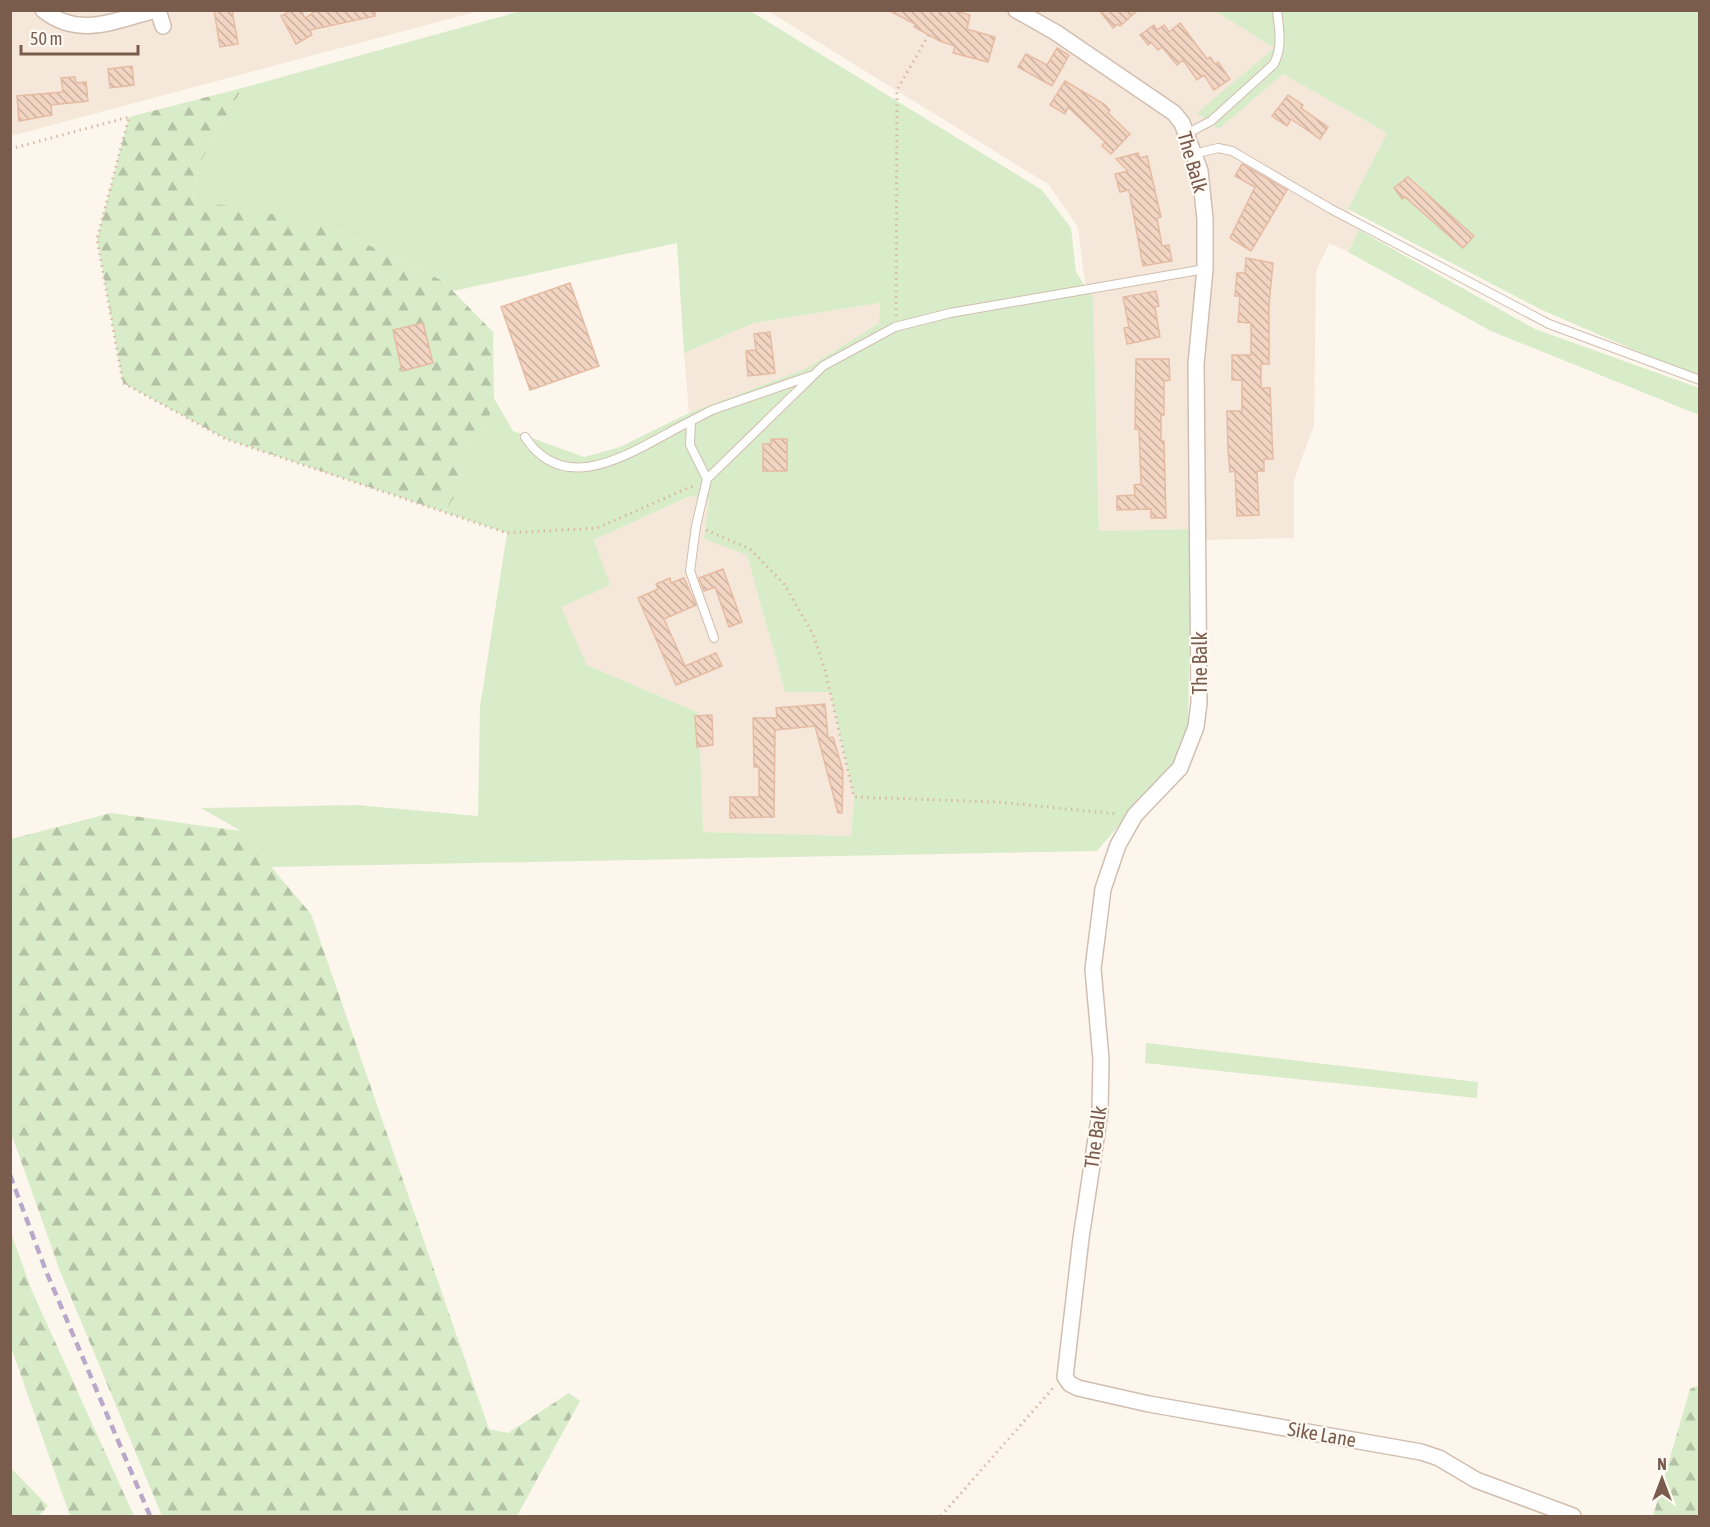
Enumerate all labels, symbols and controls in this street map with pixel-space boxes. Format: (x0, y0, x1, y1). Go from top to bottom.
scale bar (21, 18, 138, 56)
text: 50 m (30, 28, 62, 49)
street label: The Balk (1173, 129, 1213, 196)
street label: The Balk (1188, 631, 1211, 694)
street label: The Balk (1079, 1104, 1111, 1170)
street label: Sike Lane (1286, 1417, 1358, 1451)
north arrow (1632, 1449, 1692, 1509)
text: N (1657, 1455, 1667, 1473)

